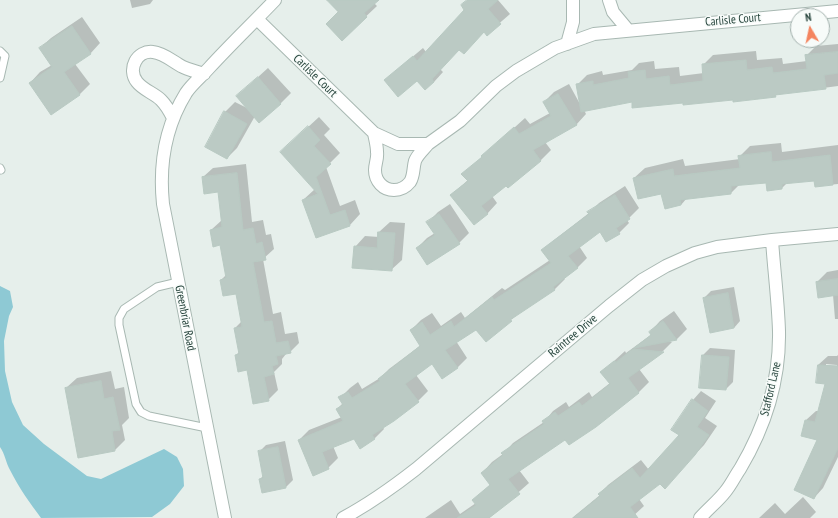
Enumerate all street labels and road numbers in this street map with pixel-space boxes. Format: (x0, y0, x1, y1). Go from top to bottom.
street label: Carlisle Court (705, 10, 761, 30)
street label: Carlisle Court (290, 52, 340, 100)
street label: Greenbriar Road (172, 284, 198, 352)
street label: Raintree Drive (546, 311, 600, 361)
street label: Stafford Lane (758, 360, 784, 418)

